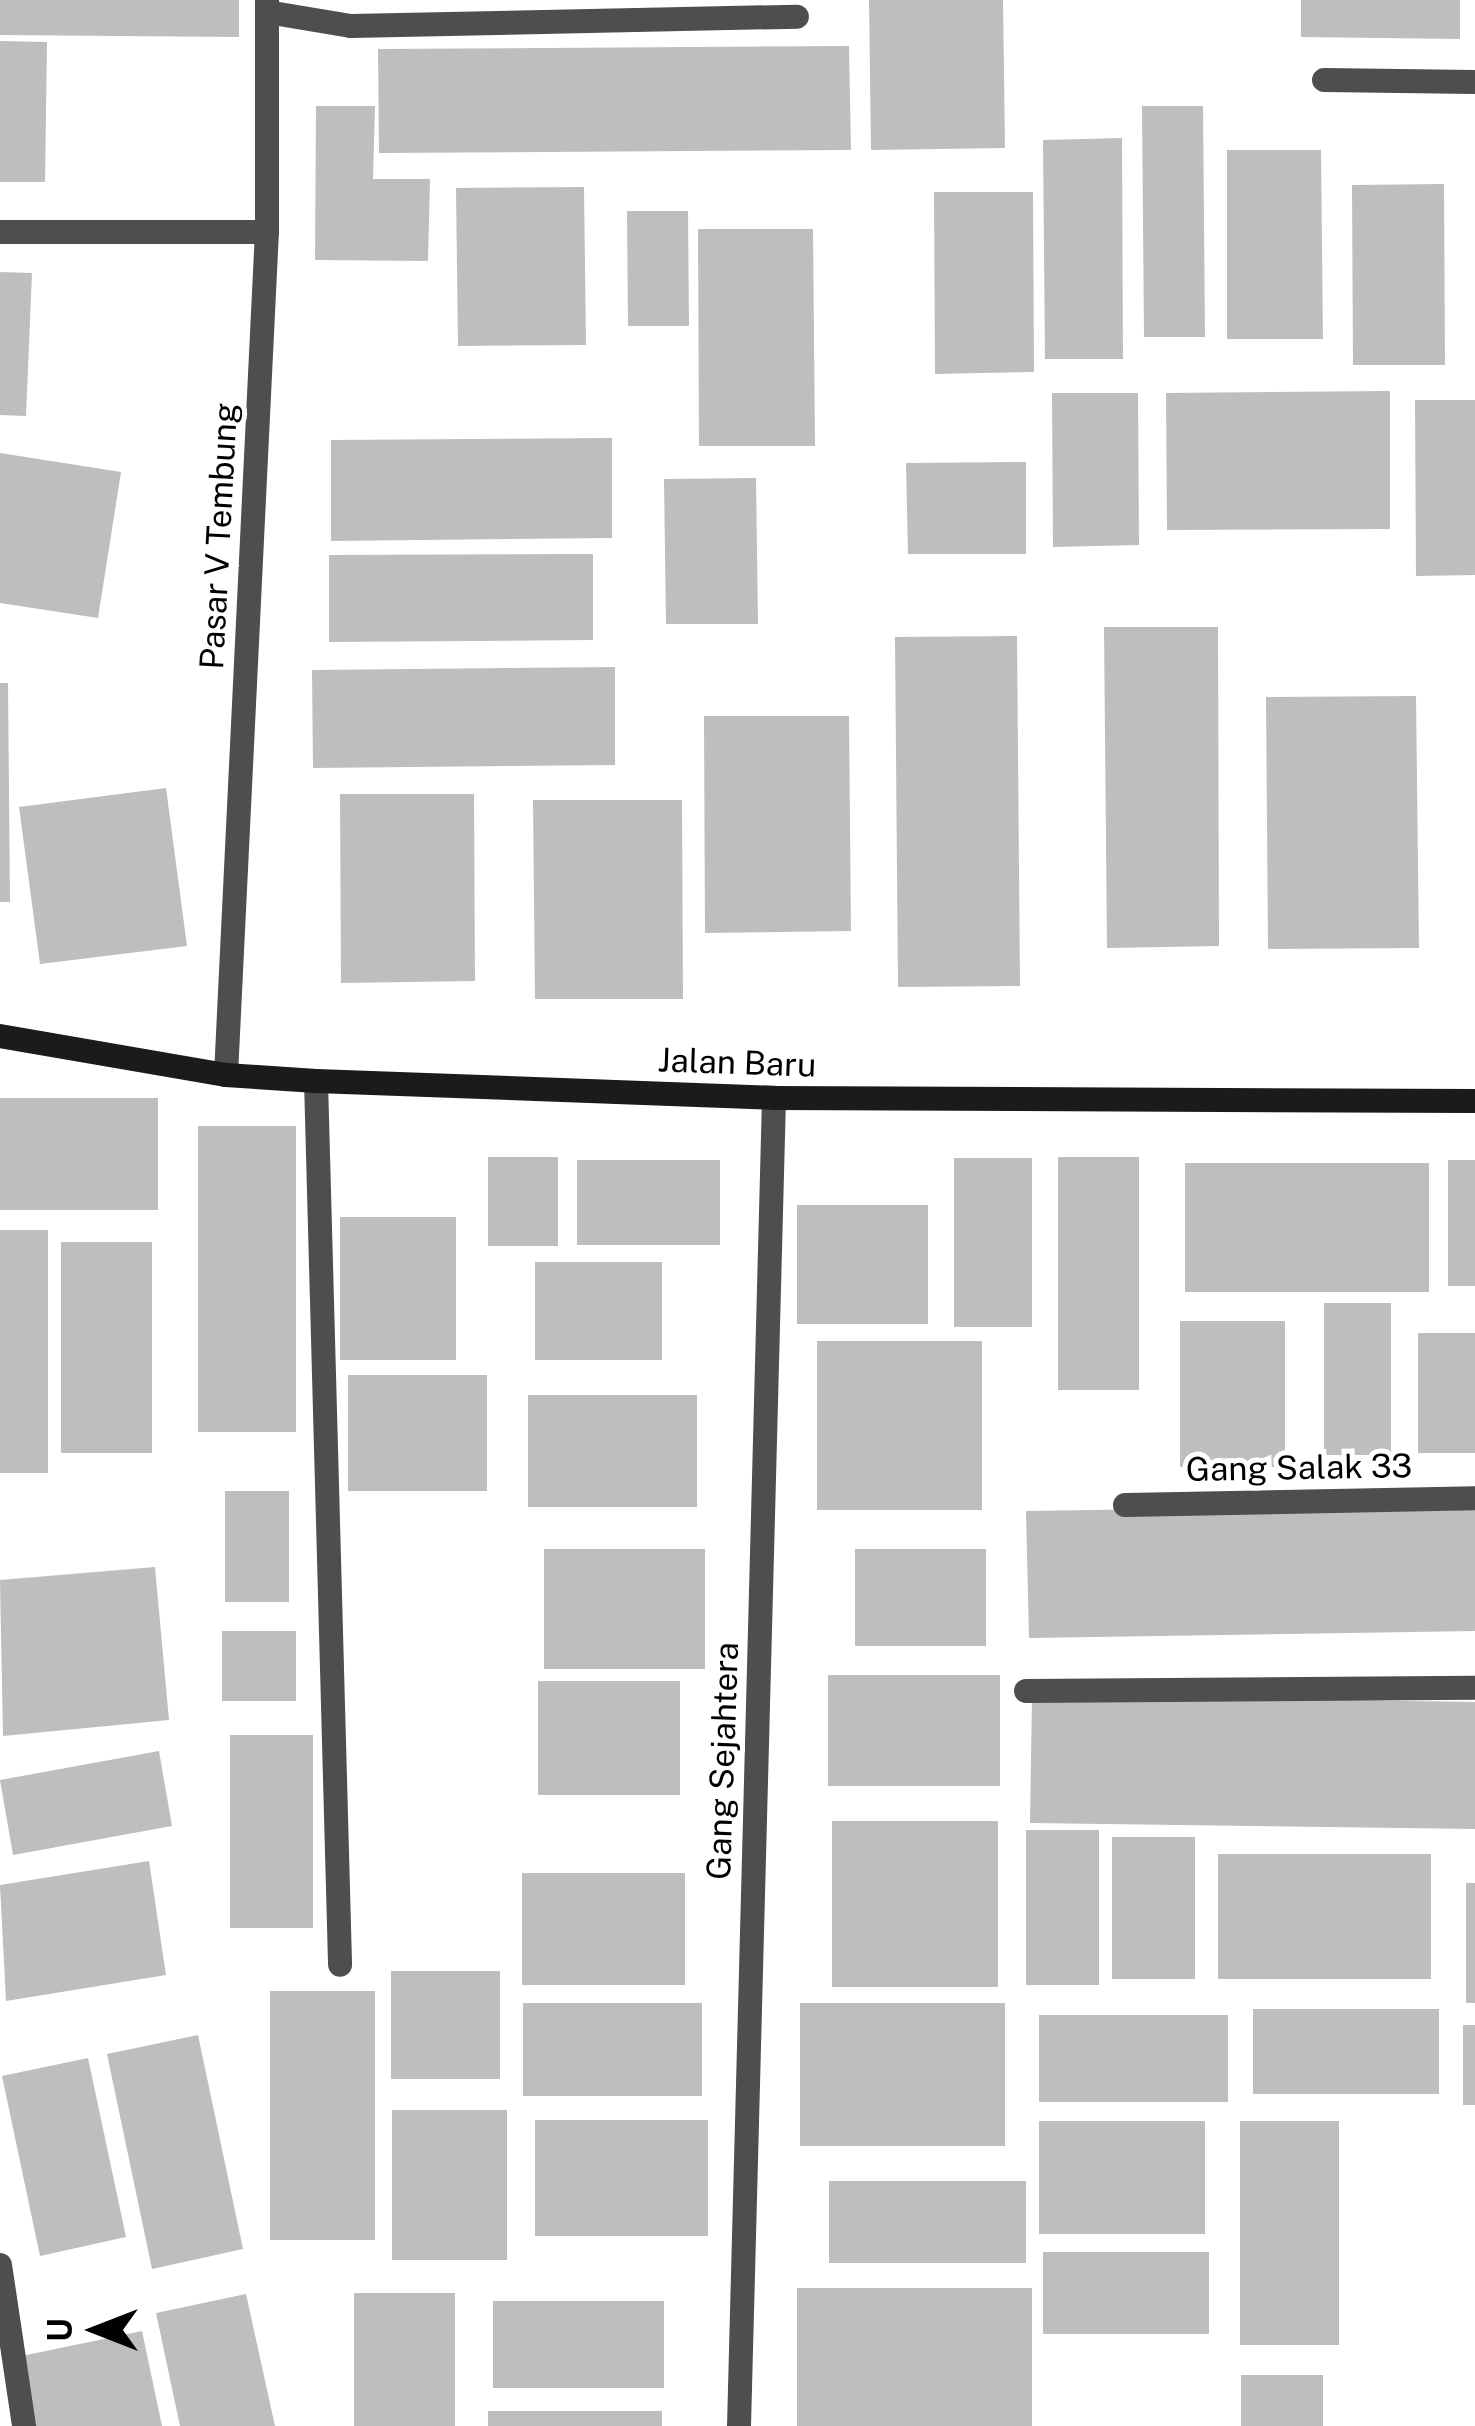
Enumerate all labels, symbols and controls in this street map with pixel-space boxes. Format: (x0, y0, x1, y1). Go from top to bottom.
street label: Pasar V Tembung (192, 401, 246, 671)
street label: Jalan Baru (657, 1040, 817, 1086)
street label: Gang Salak 33 (1186, 1446, 1412, 1490)
street label: Gang Sejahtera (699, 1642, 747, 1880)
north arrow (36, 2270, 156, 2390)
text: U (41, 2318, 79, 2342)

